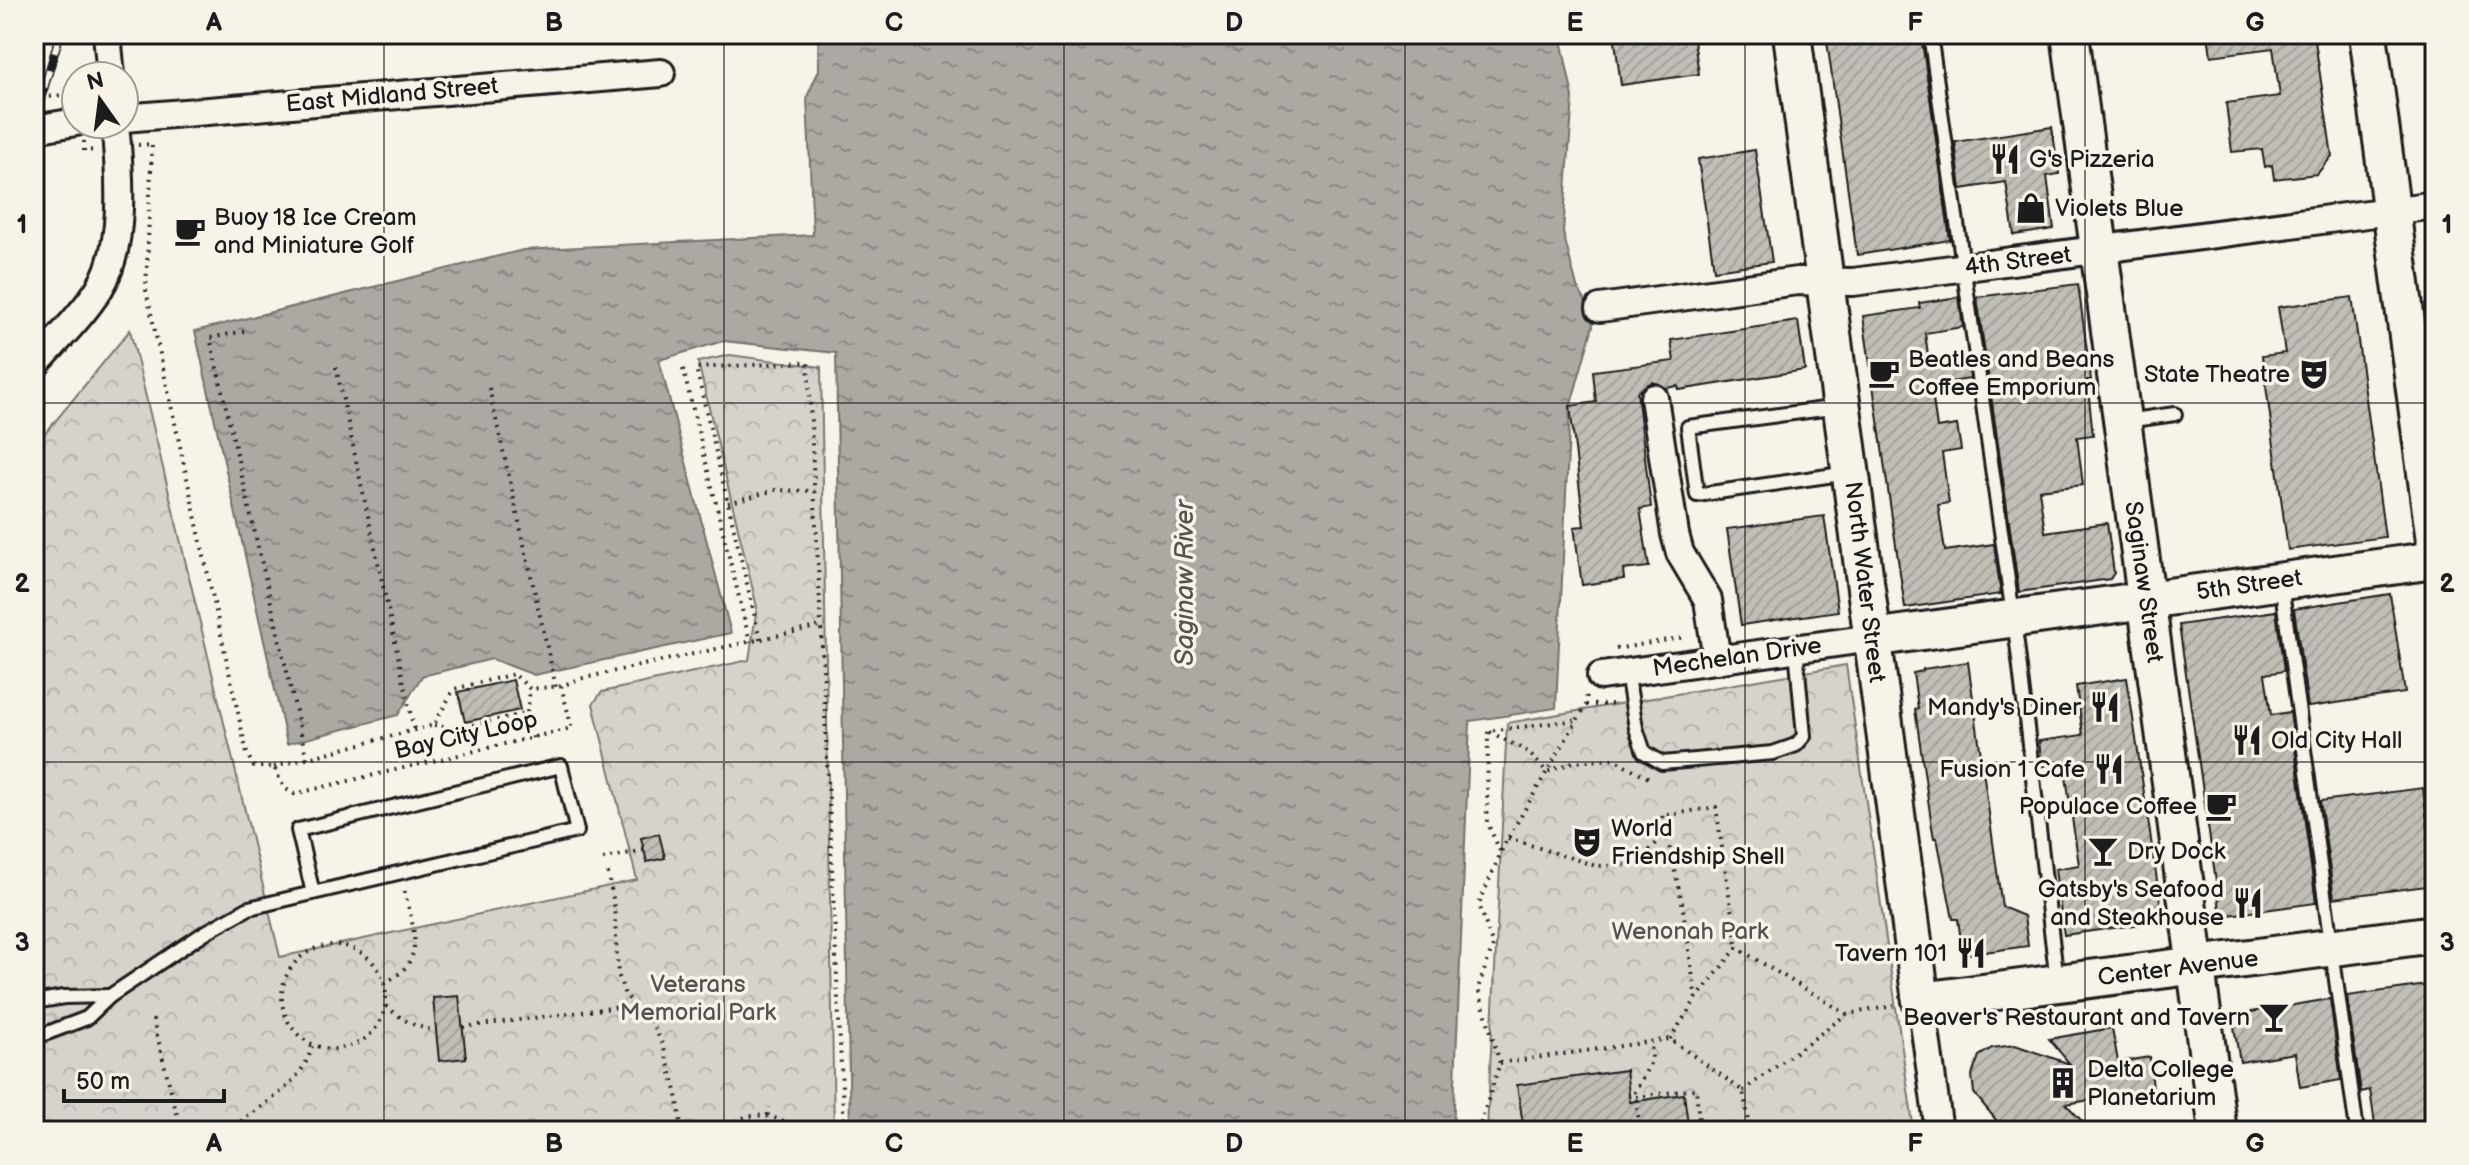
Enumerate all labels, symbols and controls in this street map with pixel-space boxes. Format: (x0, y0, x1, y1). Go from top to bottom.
text: A (205, 8, 222, 39)
text: B (545, 8, 563, 39)
text: C (885, 8, 903, 39)
text: D (1225, 8, 1243, 39)
text: E (1567, 8, 1584, 39)
text: F (1907, 8, 1923, 39)
text: G (2245, 8, 2265, 39)
north arrow (60, 60, 140, 140)
text: N (84, 67, 107, 97)
street label: East Midland Street (285, 71, 500, 119)
restaurant icon: G's Pizzeria (1988, 142, 2022, 176)
place label: G's Pizzeria (2029, 145, 2155, 174)
shop icon: Violets Blue (2014, 191, 2048, 225)
place label: Violets Blue (2055, 194, 2183, 223)
place label: Buoy 18 Ice Cream and Miniature Golf (214, 203, 417, 260)
text: 1 (17, 210, 27, 241)
text: 1 (2442, 210, 2452, 241)
cafe icon: Buoy 18 Ice Cream and Miniature Golf (173, 214, 207, 248)
street label: 4th Street (1963, 240, 2074, 282)
place label: Beatles and Beans Coffee Emporium (1908, 345, 2115, 402)
cafe icon: Beatles and Beans Coffee Emporium (1867, 356, 1901, 390)
theatre icon: State Theatre (2297, 357, 2331, 391)
place label: State Theatre (2144, 360, 2290, 389)
street label: North Water Street (1838, 480, 1892, 685)
water label: Saginaw River (1170, 499, 1201, 666)
street label: Saginaw Street (2118, 499, 2170, 665)
street label: 5th Street (2194, 563, 2304, 607)
text: 2 (14, 569, 30, 600)
text: 2 (2439, 569, 2455, 600)
street label: Mechelan Drive (1651, 631, 1823, 683)
restaurant icon: Mandy's Diner (2088, 690, 2122, 724)
place label: Mandy's Diner (1927, 693, 2081, 722)
street label: Bay City Loop (392, 704, 540, 766)
restaurant icon: Old City Hall (2230, 723, 2264, 757)
place label: Old City Hall (2271, 726, 2402, 755)
restaurant icon: Fusion 1 Cafe (2092, 752, 2126, 786)
place label: Fusion 1 Cafe (1939, 755, 2085, 784)
cafe icon: Populace Coffee (2204, 789, 2238, 823)
place label: Populace Coffee (2019, 792, 2197, 821)
place label: World Friendship Shell (1611, 814, 1785, 871)
theatre icon: World Friendship Shell (1570, 825, 1604, 859)
bar icon: Dry Dock (2086, 834, 2120, 868)
place label: Dry Dock (2127, 837, 2226, 866)
place label: Gatsby's Seafood and Steakhouse (2038, 875, 2224, 932)
restaurant icon: Gatsby's Seafood and Steakhouse (2231, 886, 2265, 920)
park label: Wenonah Park (1612, 917, 1769, 946)
text: 3 (14, 928, 30, 959)
text: 3 (2439, 928, 2455, 959)
restaurant icon: Tavern 101 (1954, 936, 1988, 970)
place label: Tavern 101 (1835, 939, 1947, 968)
street label: Center Avenue (2096, 944, 2260, 992)
park label: Veterans Memorial Park (620, 970, 776, 1027)
bar icon: Beaver's Restaurant and Tavern (2257, 1000, 2291, 1034)
place label: Beaver's Restaurant and Tavern (1903, 1003, 2250, 1032)
scale bar (64, 1053, 224, 1103)
place label: Delta College Planetarium (2087, 1055, 2234, 1112)
building icon: Delta College Planetarium (2046, 1066, 2080, 1100)
text: 50 m (76, 1067, 130, 1096)
text: A (205, 1129, 222, 1160)
text: B (545, 1129, 563, 1160)
text: C (885, 1129, 903, 1160)
text: D (1225, 1129, 1243, 1160)
text: E (1567, 1129, 1584, 1160)
text: F (1907, 1129, 1923, 1160)
text: G (2245, 1129, 2265, 1160)

